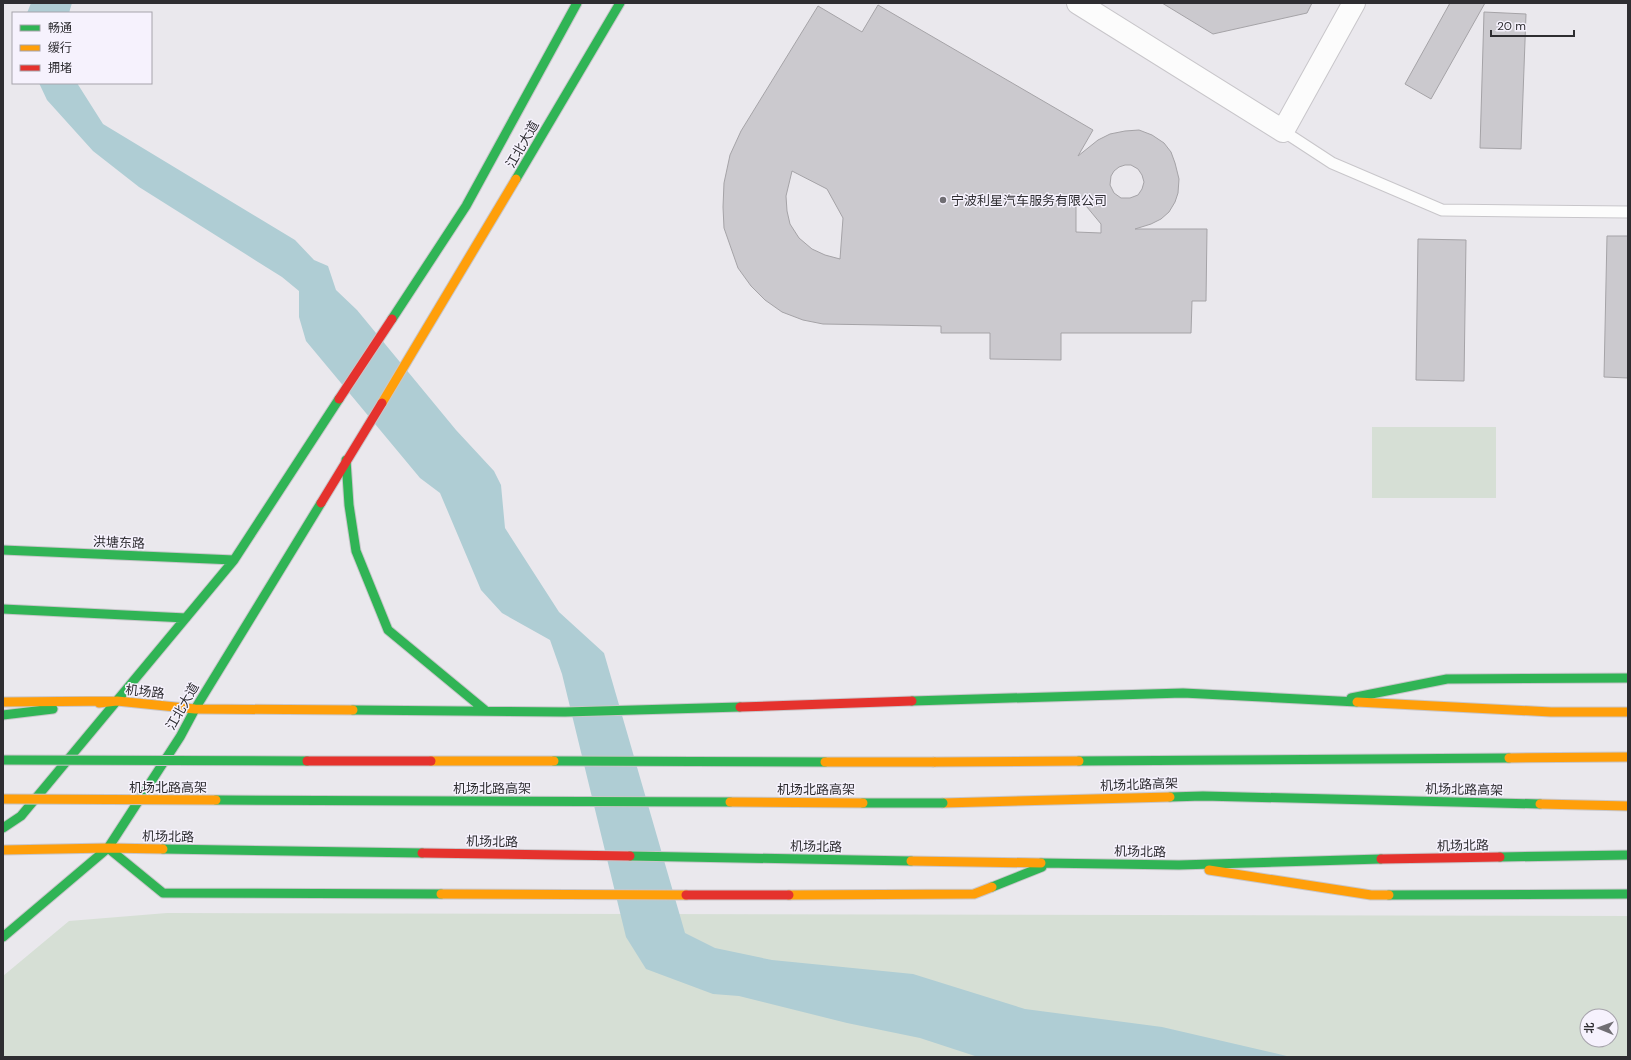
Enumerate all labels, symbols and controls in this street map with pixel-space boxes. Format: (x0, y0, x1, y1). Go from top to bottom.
legend (12, 12, 152, 84)
scale bar (1491, 12, 1574, 38)
text: 20 m (1497, 18, 1526, 34)
text: 畅通 (48, 20, 72, 36)
text: 缓行 (48, 40, 72, 56)
text: 拥堵 (48, 60, 72, 76)
street label: 江北大道 (502, 117, 543, 171)
place label: 宁波利星汽车服务有限公司 (951, 192, 1107, 209)
marker: 宁波利星汽车服务有限公司 (938, 195, 948, 205)
street label: 洪塘东路 (93, 533, 145, 552)
street label: 江北大道 (162, 679, 203, 733)
street label: 机场路 (125, 681, 165, 702)
street label: 机场北路高架 (1100, 775, 1178, 794)
street label: 机场北路高架 (129, 779, 207, 796)
street label: 机场北路高架 (453, 780, 531, 797)
street label: 机场北路高架 (1425, 780, 1503, 799)
street label: 机场北路高架 (777, 781, 855, 798)
street label: 机场北路 (142, 828, 194, 845)
street label: 机场北路 (466, 833, 518, 850)
street label: 机场北路 (1437, 837, 1489, 854)
street label: 机场北路 (790, 838, 842, 855)
street label: 机场北路 (1114, 843, 1166, 860)
north arrow (1579, 1008, 1619, 1048)
text: 北 (1582, 1022, 1596, 1033)

